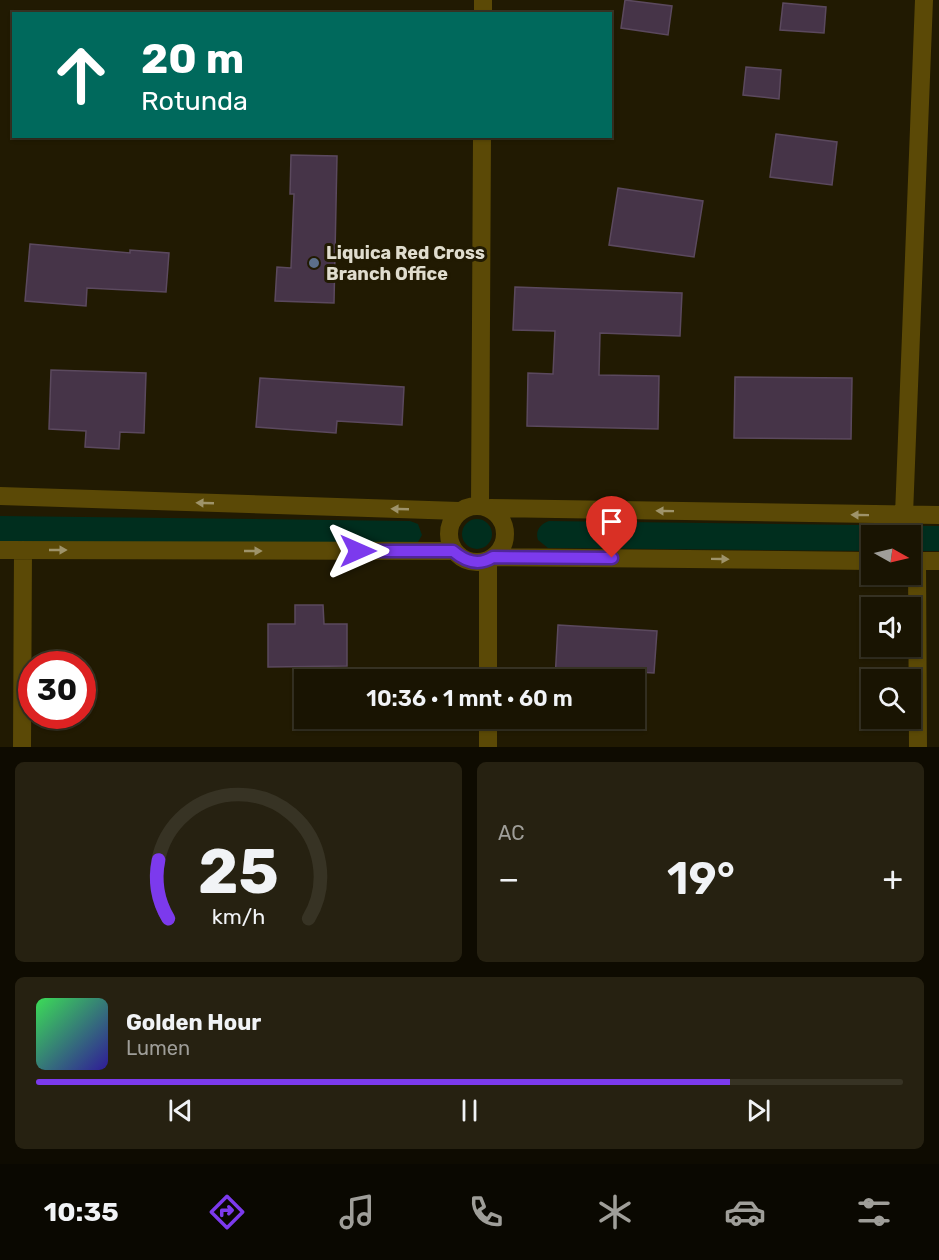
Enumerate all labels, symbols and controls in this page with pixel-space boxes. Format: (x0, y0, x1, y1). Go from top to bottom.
text: 20 m (141, 34, 244, 84)
icon: ahead (42, 36, 120, 114)
text: Rotunda (141, 85, 248, 117)
place label: Liquica Red Cross Branch Office (326, 242, 485, 285)
marker: Liquica Red Cross Branch Office (307, 256, 321, 270)
pin (586, 496, 637, 558)
one-way arrow (196, 498, 215, 507)
one-way arrow (391, 505, 410, 514)
icon: arrive (595, 505, 628, 538)
one-way arrow (655, 506, 674, 516)
one-way arrow (850, 510, 869, 519)
position arrow (326, 519, 390, 583)
north arrow (861, 525, 921, 585)
map controls (861, 525, 921, 729)
one-way arrow (49, 545, 68, 555)
one-way arrow (244, 546, 263, 556)
one-way arrow (710, 555, 729, 564)
button: sound (861, 597, 921, 657)
speed limit sign: 30 (18, 651, 96, 729)
button: search (861, 669, 921, 729)
text: 10:36 · 1 mnt · 60 m (366, 685, 573, 712)
text: AC (498, 821, 524, 845)
text: 25 (198, 835, 279, 909)
text: 19° (667, 852, 735, 905)
text: − (498, 859, 519, 898)
text: + (882, 859, 903, 898)
text: km/h (212, 904, 265, 929)
text: Golden Hour (126, 1009, 261, 1036)
text: Lumen (126, 1036, 190, 1060)
icon: previous (164, 1094, 197, 1127)
icon: pause (453, 1094, 486, 1127)
icon: next (742, 1094, 775, 1127)
icon: directions (206, 1191, 248, 1233)
icon: music (336, 1191, 378, 1233)
icon: phone (465, 1191, 507, 1233)
icon: climate (594, 1191, 636, 1233)
icon: car (724, 1191, 766, 1233)
icon: filters (853, 1191, 895, 1233)
text: 10:35 (44, 1196, 119, 1228)

